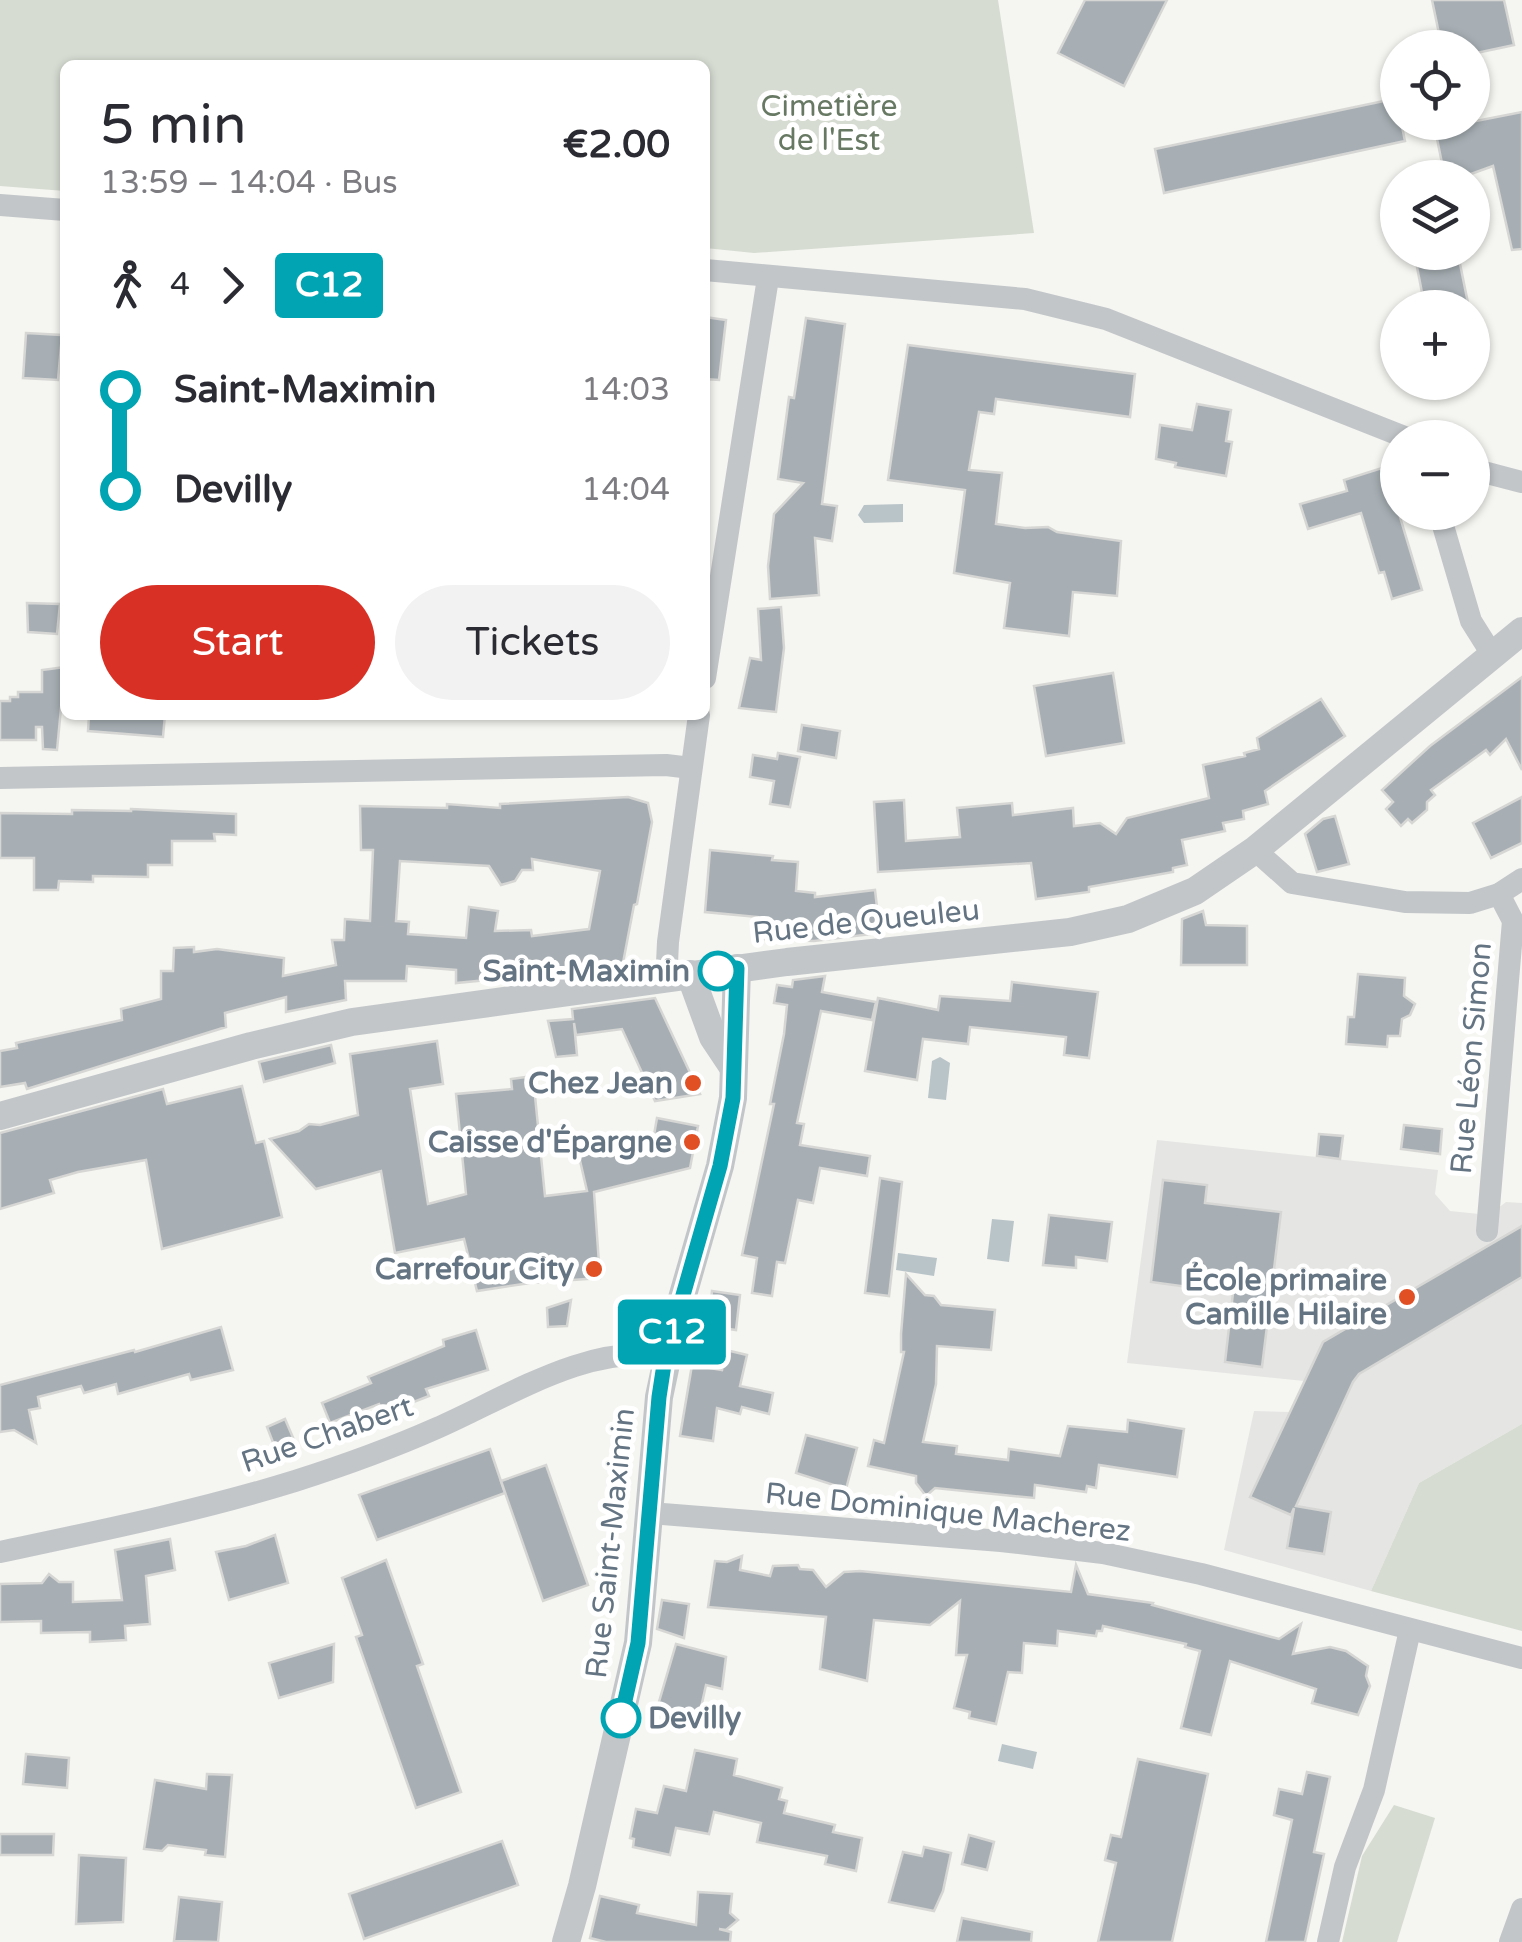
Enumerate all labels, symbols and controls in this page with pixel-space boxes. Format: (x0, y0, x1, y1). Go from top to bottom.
map controls (1380, 30, 1490, 530)
button: locate (1380, 30, 1490, 140)
park label: Cimetière de l'Est (761, 88, 897, 159)
text: 5 min (100, 93, 247, 159)
text: €2.00 (563, 122, 670, 168)
button: layers (1380, 160, 1490, 270)
text: 13:59 – 14:04 · Bus (100, 164, 398, 202)
icon: walk (100, 258, 155, 313)
icon: forward (205, 258, 260, 313)
text: C12 (295, 264, 363, 306)
text: 4 (170, 266, 190, 304)
button: + (1380, 290, 1490, 400)
text: Saint-Maximin (174, 367, 437, 413)
text: 14:03 (581, 371, 670, 409)
button: − (1380, 420, 1490, 530)
text: Devilly (174, 467, 292, 513)
text: 14:04 (581, 471, 670, 509)
button: Start (100, 585, 375, 700)
button: Tickets (395, 585, 670, 700)
street label: Rue de Queuleu (751, 891, 982, 952)
street label: Rue Léon Simon (1443, 941, 1500, 1176)
marker: Saint-Maximin (699, 952, 737, 990)
place label: Saint-Maximin (483, 953, 690, 990)
place label: Chez Jean (528, 1065, 673, 1102)
marker: Chez Jean (682, 1072, 704, 1094)
place label: Caisse d'Épargne (428, 1123, 672, 1161)
marker: Caisse d'Épargne (681, 1131, 703, 1153)
place label: Carrefour City (375, 1251, 574, 1288)
marker: Carrefour City (583, 1258, 605, 1280)
place label: École primaire Camille Hilaire (1184, 1261, 1387, 1333)
marker: École primaire Camille Hilaire (1396, 1286, 1418, 1308)
line badge: C12 (614, 1300, 730, 1364)
text: C12 (638, 1311, 706, 1353)
street label: Rue Chabert (236, 1388, 418, 1481)
street label: Rue Saint-Maximin (578, 1406, 643, 1680)
street label: Rue Dominique Macherez (763, 1475, 1133, 1550)
marker: Devilly (602, 1699, 640, 1737)
place label: Devilly (648, 1700, 741, 1737)

